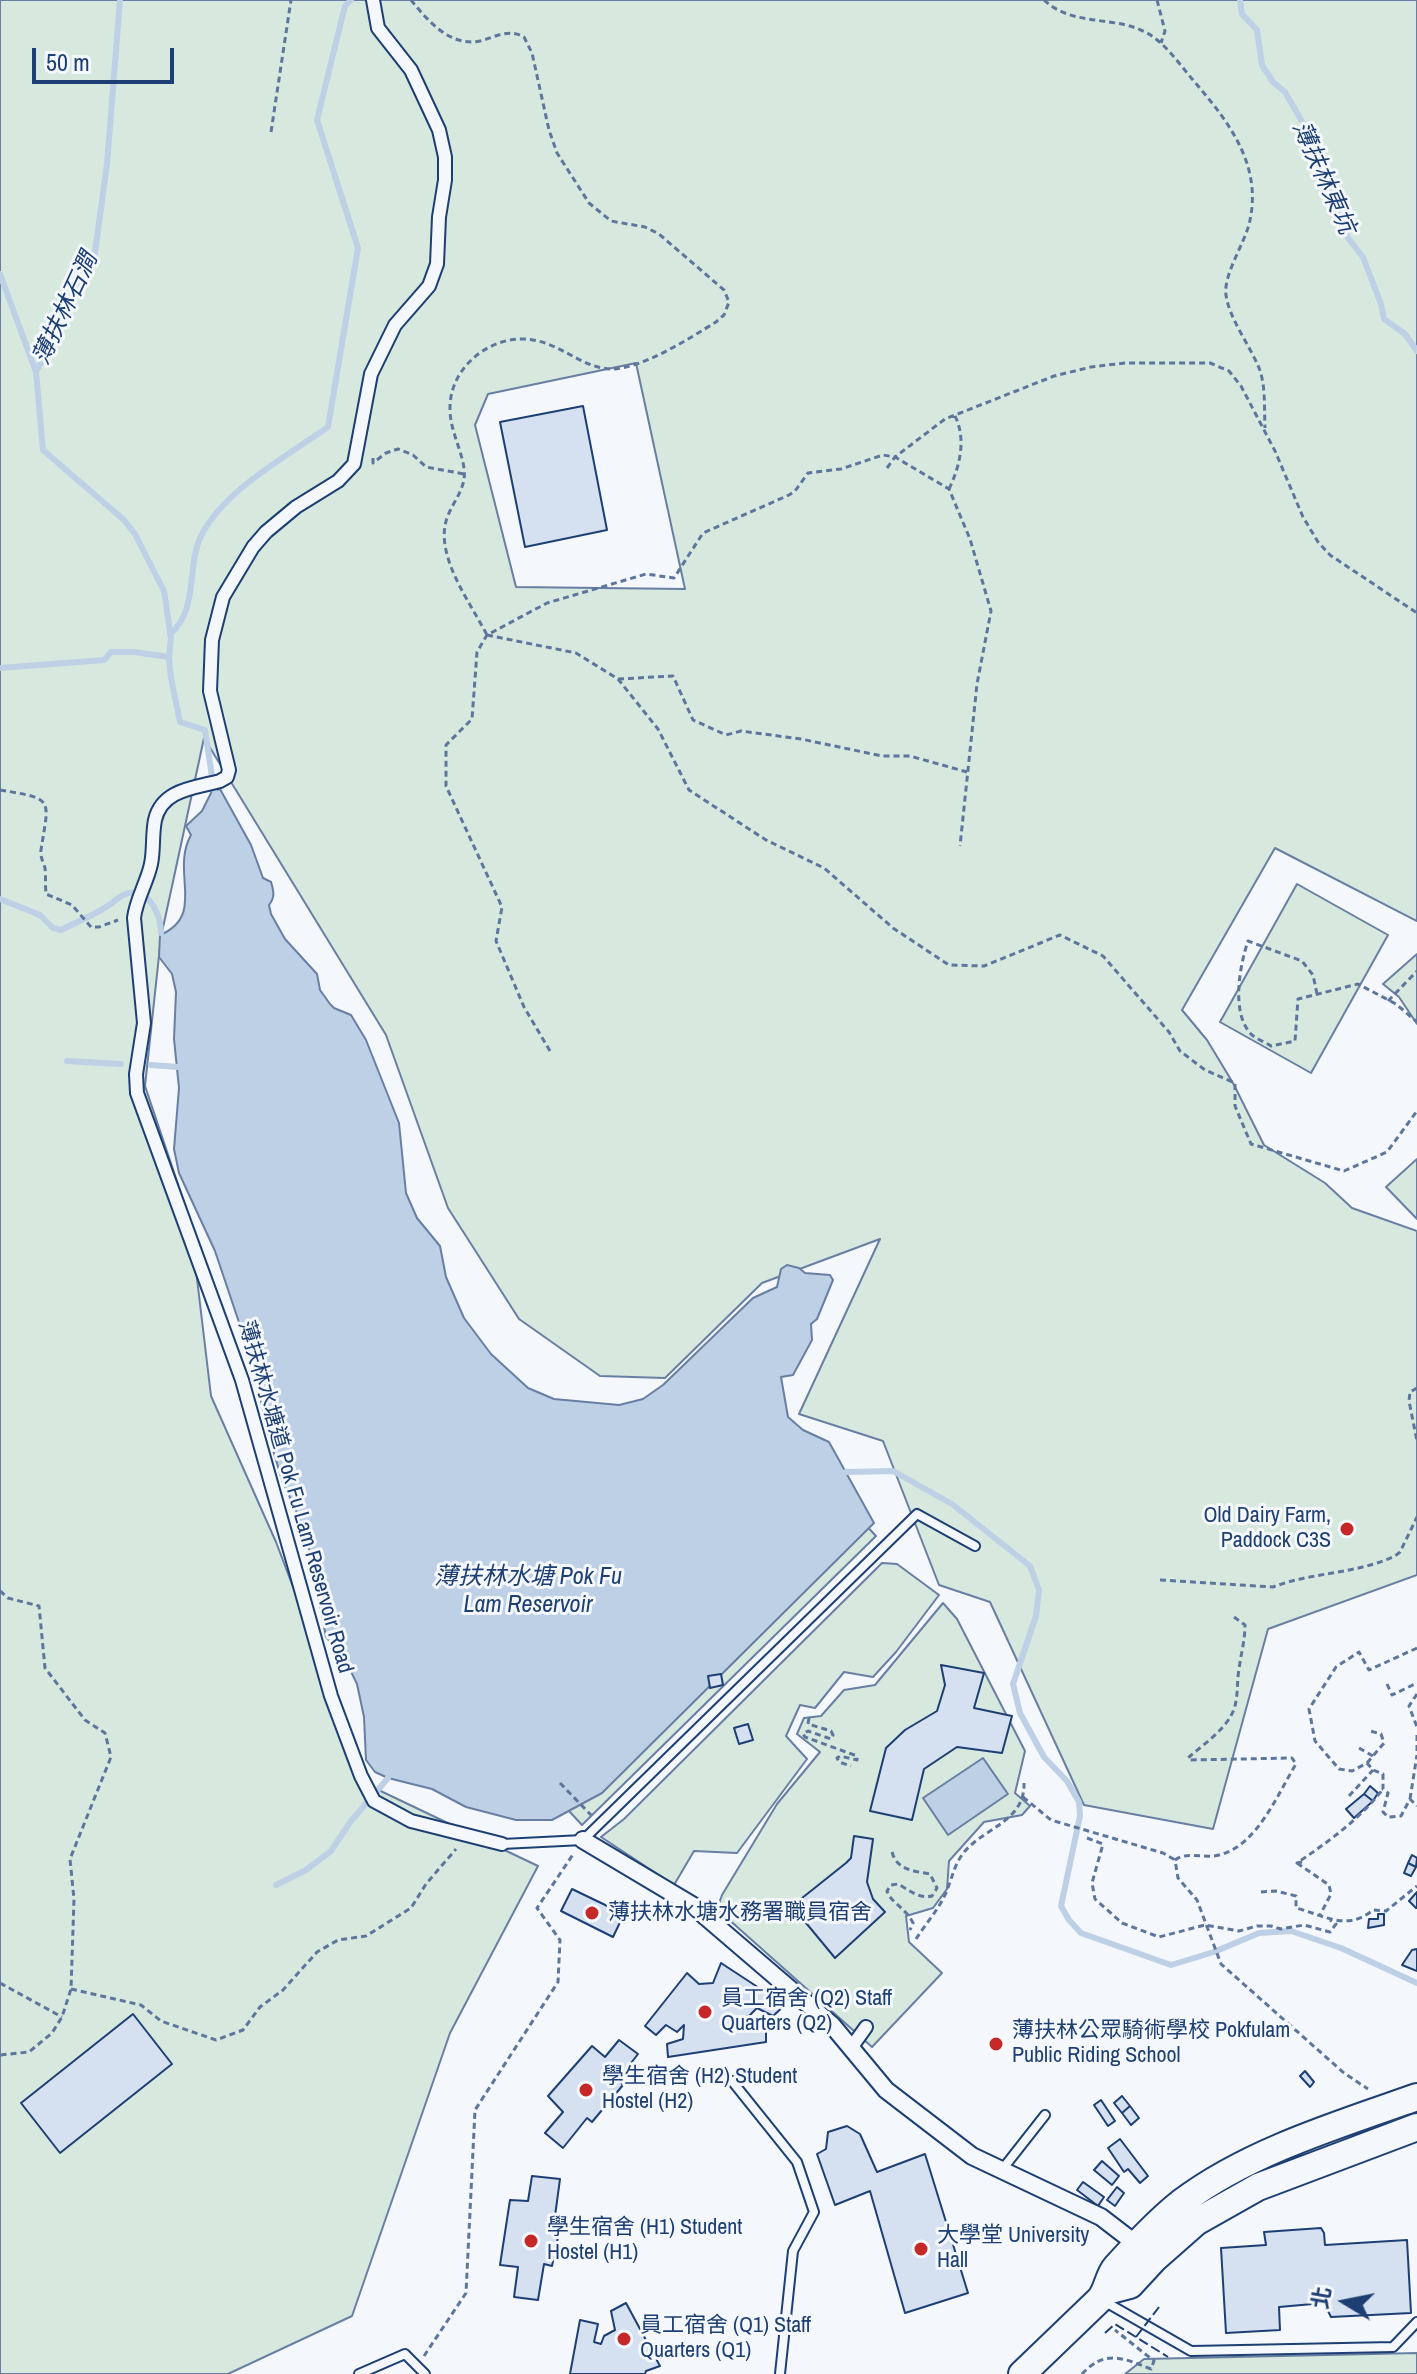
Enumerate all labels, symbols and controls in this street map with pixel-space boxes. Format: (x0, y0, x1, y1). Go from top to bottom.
scale bar (36, 32, 178, 82)
text: 50 m (46, 46, 90, 78)
water label: 薄扶林東坑 (1285, 117, 1361, 239)
water label: 薄扶林石澗 (28, 249, 104, 369)
street label: 薄扶林水塘道 Pok Fu Lam Reservoir Road (232, 1318, 358, 1676)
place label: Old Dairy Farm, Paddock C3S (1204, 1503, 1331, 1554)
marker: Old Dairy Farm, Paddock C3S (1338, 1520, 1356, 1538)
water label: 薄扶林水塘 Pok Fu Lam Reservoir (434, 1564, 622, 1620)
place label: 薄扶林水塘水務署職員宿舍 (608, 1900, 872, 1926)
marker: 薄扶林水塘水務署職員宿舍 (583, 1904, 601, 1922)
place label: 員工宿舍 (Q2) Staff Quarters (Q2) (721, 1986, 892, 2038)
marker: 員工宿舍 (Q2) Staff Quarters (Q2) (696, 2003, 714, 2021)
place label: 薄扶林公眾騎術學校 Pokfulam Public Riding School (1012, 2018, 1290, 2070)
marker: 薄扶林公眾騎術學校 Pokfulam Public Riding School (987, 2035, 1005, 2053)
place label: 學生宿舍 (H2) Student Hostel (H2) (602, 2064, 797, 2116)
marker: 學生宿舍 (H2) Student Hostel (H2) (577, 2081, 595, 2099)
place label: 學生宿舍 (H1) Student Hostel (H1) (547, 2215, 742, 2266)
place label: 大學堂 University Hall (937, 2223, 1089, 2274)
marker: 學生宿舍 (H1) Student Hostel (H1) (522, 2232, 540, 2250)
marker: 大學堂 University Hall (912, 2240, 930, 2258)
north arrow (1305, 2262, 1385, 2342)
text: 北 (1305, 2284, 1338, 2311)
place label: 員工宿舍 (Q1) Staff Quarters (Q1) (640, 2313, 811, 2364)
marker: 員工宿舍 (Q1) Staff Quarters (Q1) (615, 2330, 633, 2348)

